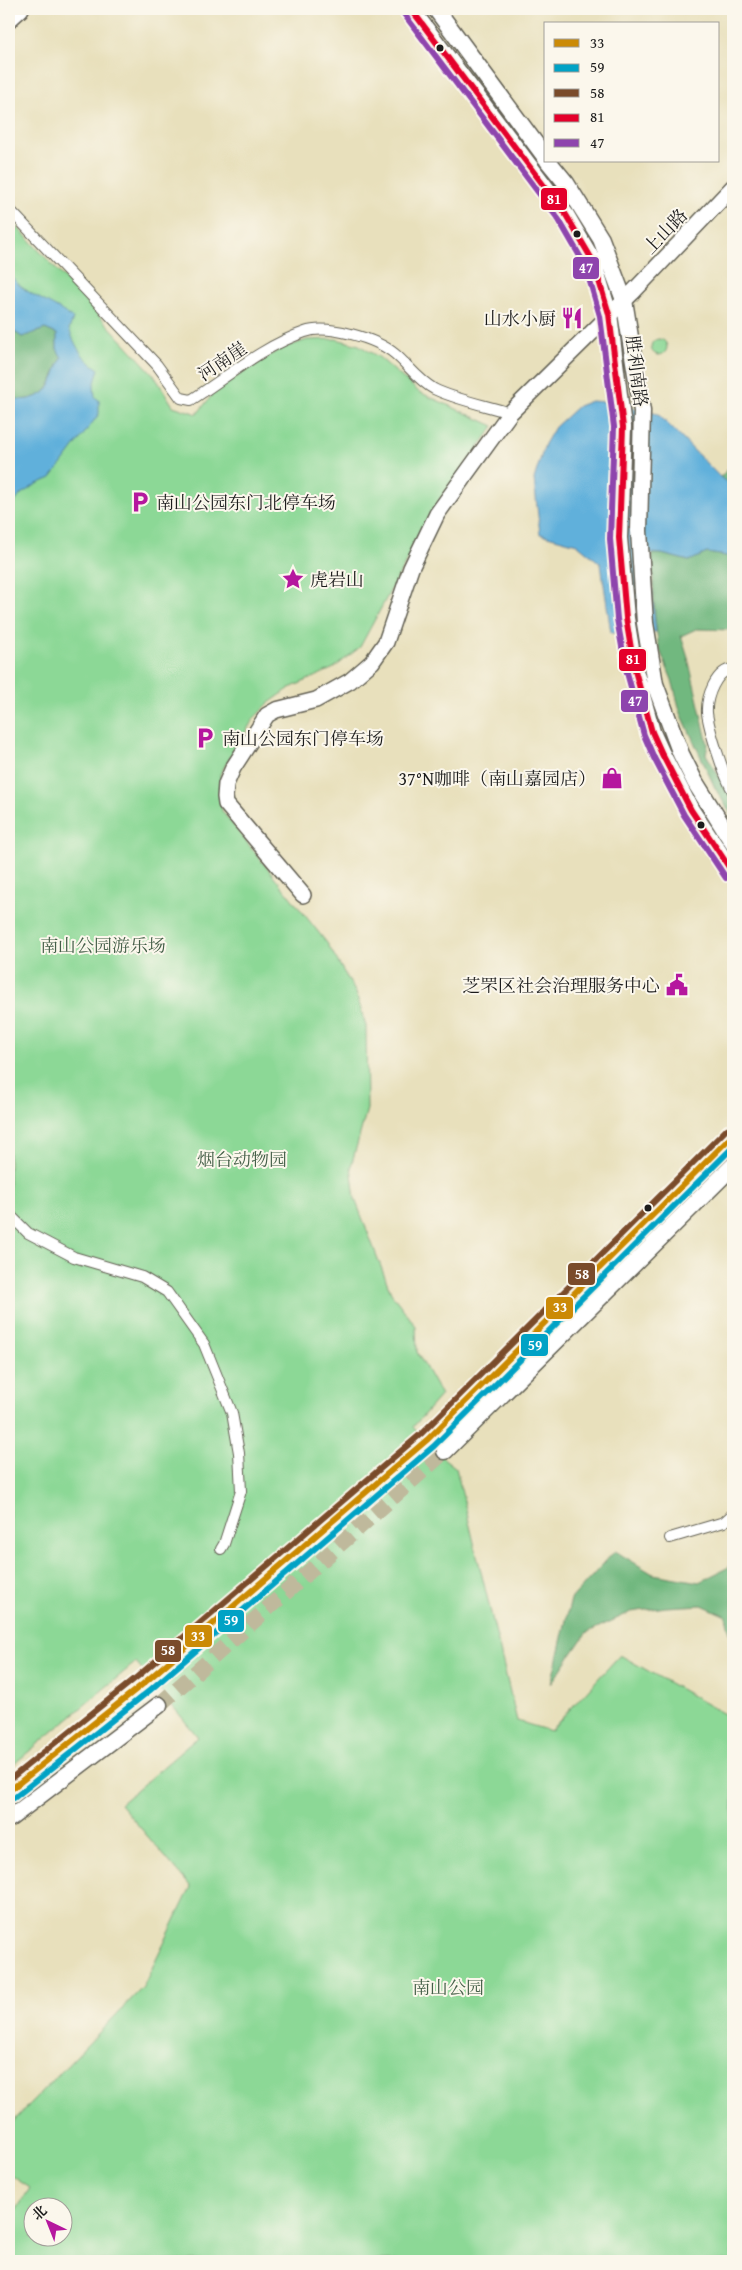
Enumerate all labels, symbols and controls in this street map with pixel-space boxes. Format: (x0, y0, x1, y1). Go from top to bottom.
legend (544, 22, 720, 162)
text: 33 (590, 32, 604, 53)
unlabelled marker (435, 43, 445, 53)
text: 59 (590, 56, 604, 77)
text: 58 (590, 82, 604, 103)
text: 81 (590, 106, 604, 127)
text: 47 (590, 132, 604, 153)
line badge: 81 (540, 187, 568, 211)
text: 81 (547, 189, 561, 209)
street label: 上山路 (637, 202, 693, 260)
unlabelled marker (572, 229, 582, 239)
line badge: 47 (572, 256, 600, 280)
text: 47 (579, 258, 593, 278)
place label: 山水小厨 (484, 305, 556, 332)
restaurant icon: 山水小厨 (559, 305, 585, 331)
street label: 胜利南路 (619, 334, 655, 408)
street label: 河南崖 (192, 335, 252, 387)
parking icon: 南山公园东门北停车场 (127, 489, 153, 515)
place label: 南山公园东门北停车场 (156, 489, 336, 516)
place icon: 虎岩山 (280, 566, 306, 592)
place label: 虎岩山 (310, 566, 364, 593)
line badge: 81 (618, 648, 647, 672)
text: 81 (626, 649, 640, 669)
line badge: 47 (620, 689, 649, 713)
text: 47 (628, 691, 642, 711)
parking icon: 南山公园东门停车场 (192, 725, 218, 751)
place label: 南山公园东门停车场 (222, 725, 384, 752)
place label: 37°N咖啡（南山嘉园店） (398, 765, 596, 792)
shop icon: 37°N咖啡（南山嘉园店） (599, 765, 625, 791)
unlabelled marker (696, 820, 706, 830)
park label: 南山公园游乐场 (40, 932, 166, 959)
place label: 芝罘区社会治理服务中心 (462, 972, 660, 999)
public building icon: 芝罘区社会治理服务中心 (664, 972, 690, 998)
park label: 烟台动物园 (197, 1146, 287, 1173)
unlabelled marker (643, 1203, 653, 1213)
line badge: 58 (567, 1262, 596, 1286)
text: 58 (575, 1264, 589, 1284)
line badge: 33 (545, 1296, 574, 1320)
text: 33 (553, 1297, 567, 1317)
line badge: 59 (520, 1333, 549, 1357)
text: 59 (528, 1335, 542, 1355)
line badge: 59 (217, 1609, 245, 1633)
text: 59 (224, 1610, 238, 1630)
line badge: 33 (184, 1624, 213, 1648)
text: 33 (191, 1626, 205, 1646)
line badge: 58 (154, 1639, 182, 1663)
text: 58 (161, 1640, 175, 1660)
park label: 南山公园 (412, 1974, 484, 2001)
north arrow (22, 2198, 72, 2248)
text: 北 (27, 2200, 51, 2225)

